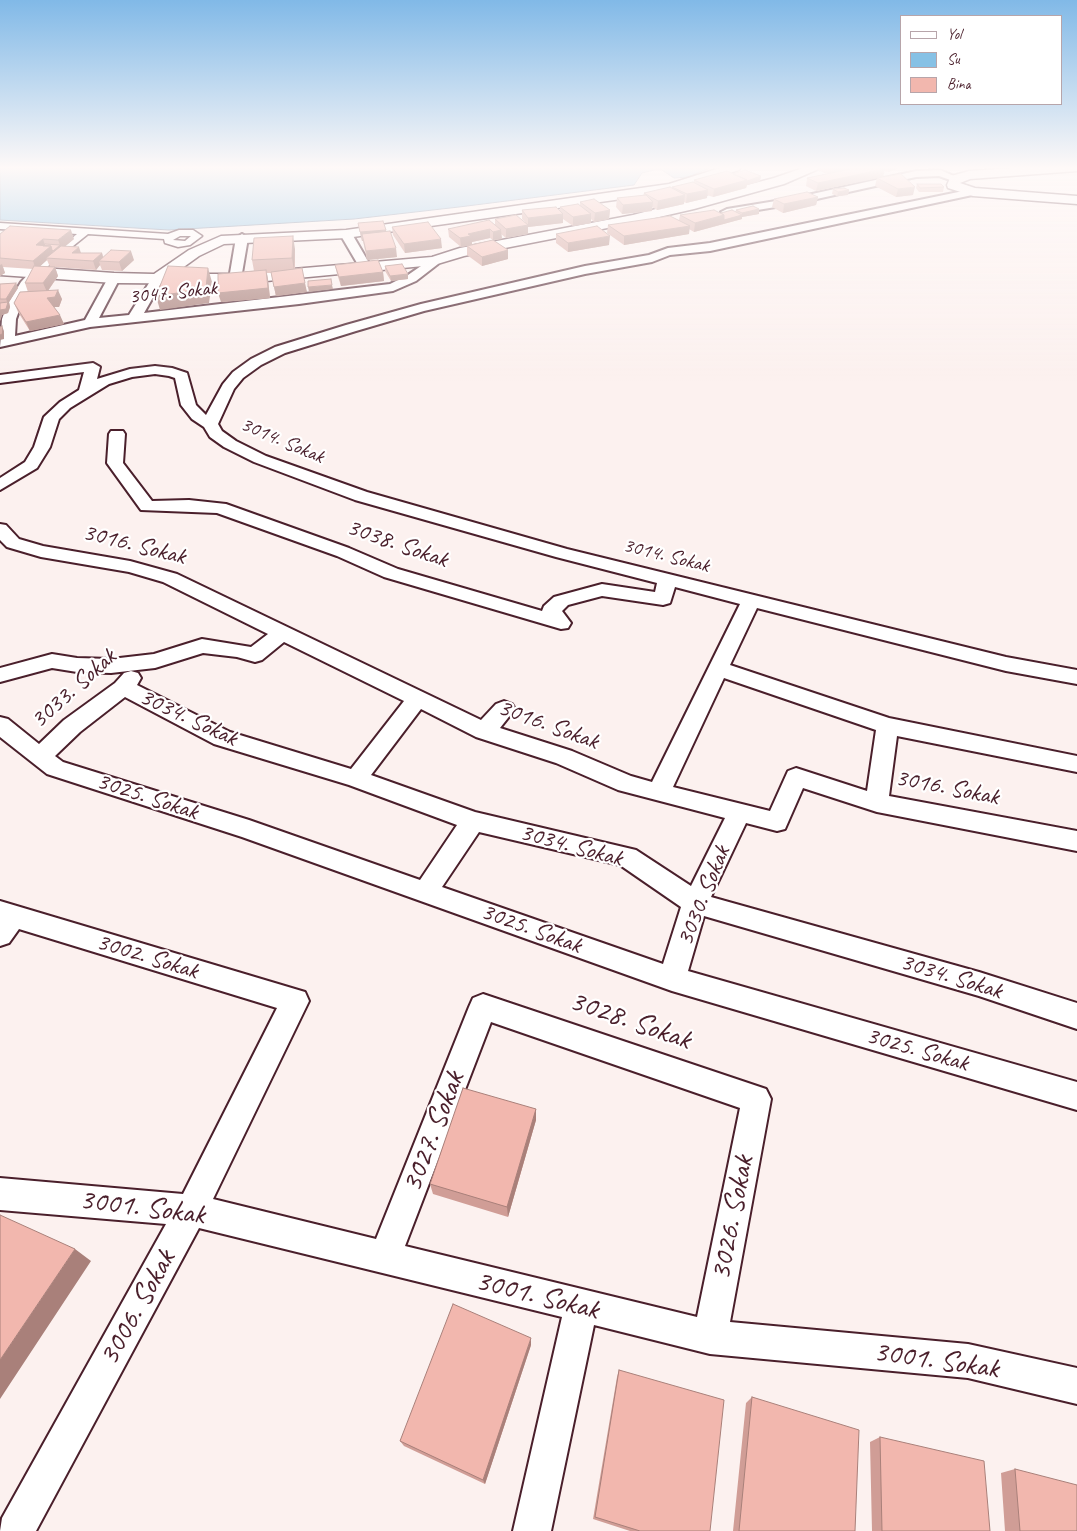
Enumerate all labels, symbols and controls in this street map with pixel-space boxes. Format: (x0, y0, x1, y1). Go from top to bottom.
legend (900, 15, 1062, 105)
text: Yol (947, 25, 962, 44)
text: Su (947, 50, 960, 69)
text: Bina (947, 75, 971, 94)
street label: 3047. Sokak (128, 276, 218, 310)
street label: 3014. Sokak (236, 412, 328, 470)
street label: 3038. Sokak (342, 513, 452, 575)
street label: 3016. Sokak (79, 518, 189, 572)
street label: 3014. Sokak (620, 533, 712, 579)
street label: 3033. Sokak (25, 643, 123, 735)
street label: 3034. Sokak (134, 682, 242, 754)
street label: 3016. Sokak (494, 693, 602, 757)
street label: 3016. Sokak (893, 763, 1001, 813)
street label: 3025. Sokak (92, 767, 202, 827)
street label: 3034. Sokak (516, 818, 626, 874)
street label: 3030. Sokak (670, 842, 738, 950)
street label: 3025. Sokak (477, 897, 585, 961)
street label: 3002. Sokak (92, 927, 202, 987)
street label: 3034. Sokak (896, 947, 1006, 1007)
street label: 3028. Sokak (565, 983, 695, 1059)
street label: 3025. Sokak (862, 1021, 972, 1079)
street label: 3027. Sokak (395, 1067, 473, 1197)
street label: 3026. Sokak (703, 1153, 763, 1283)
street label: 3001. Sokak (77, 1182, 207, 1234)
street label: 3006. Sokak (92, 1244, 184, 1372)
street label: 3001. Sokak (472, 1263, 602, 1329)
street label: 3001. Sokak (871, 1334, 1001, 1388)

